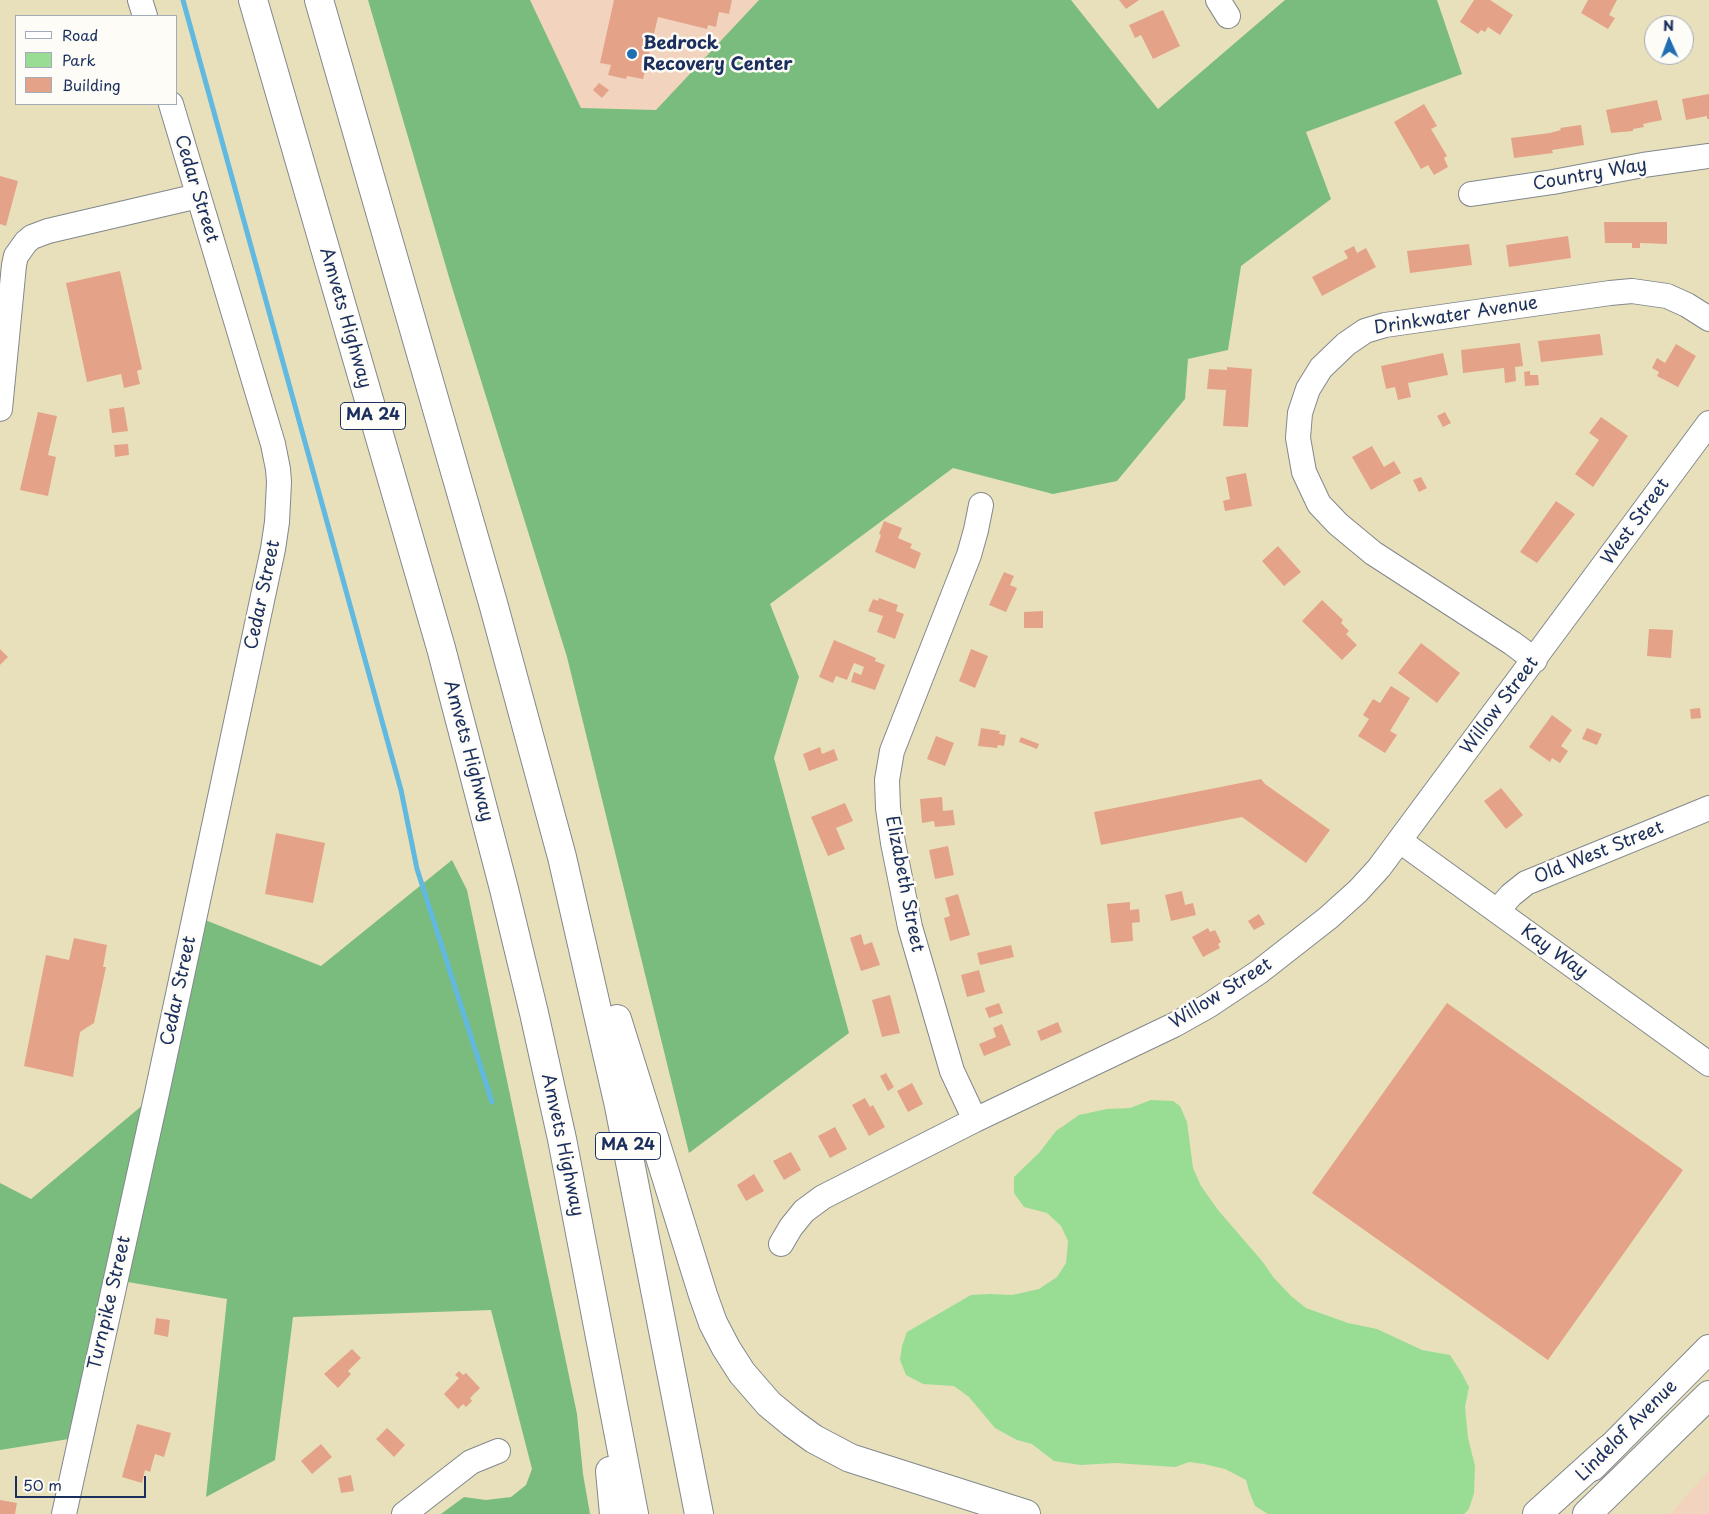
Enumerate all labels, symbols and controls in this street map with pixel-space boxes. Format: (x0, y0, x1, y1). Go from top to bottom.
legend (15, 15, 178, 105)
north arrow (1644, 15, 1694, 65)
text: N (1663, 15, 1674, 36)
text: Road (62, 23, 98, 46)
place label: Bedrock Recovery Center (643, 33, 793, 76)
marker: Bedrock Recovery Center (625, 47, 639, 61)
text: Park (62, 48, 96, 71)
text: Building (62, 73, 121, 96)
street label: Cedar Street (169, 133, 223, 245)
street label: Country Way (1531, 154, 1649, 196)
street label: Amvets Highway (315, 245, 375, 391)
street label: Drinkwater Avenue (1373, 292, 1539, 340)
road number: MA 24 (340, 402, 406, 430)
street label: West Street (1597, 475, 1675, 569)
street label: Cedar Street (241, 538, 285, 652)
street label: Willow Street (1456, 653, 1544, 759)
street label: Amvets Highway (439, 678, 497, 824)
street label: Elizabeth Street (880, 814, 928, 954)
street label: Old West Street (1531, 817, 1667, 889)
street label: Kay Way (1516, 920, 1592, 984)
street label: Cedar Street (157, 934, 201, 1048)
street label: Willow Street (1166, 954, 1276, 1034)
street label: Amvets Highway (536, 1072, 588, 1218)
road number: MA 24 (596, 1132, 660, 1160)
street label: Turnpike Street (84, 1234, 136, 1372)
street label: Lindelof Avenue (1572, 1376, 1682, 1486)
scale bar (18, 1466, 149, 1498)
text: 50 m (23, 1473, 62, 1496)

